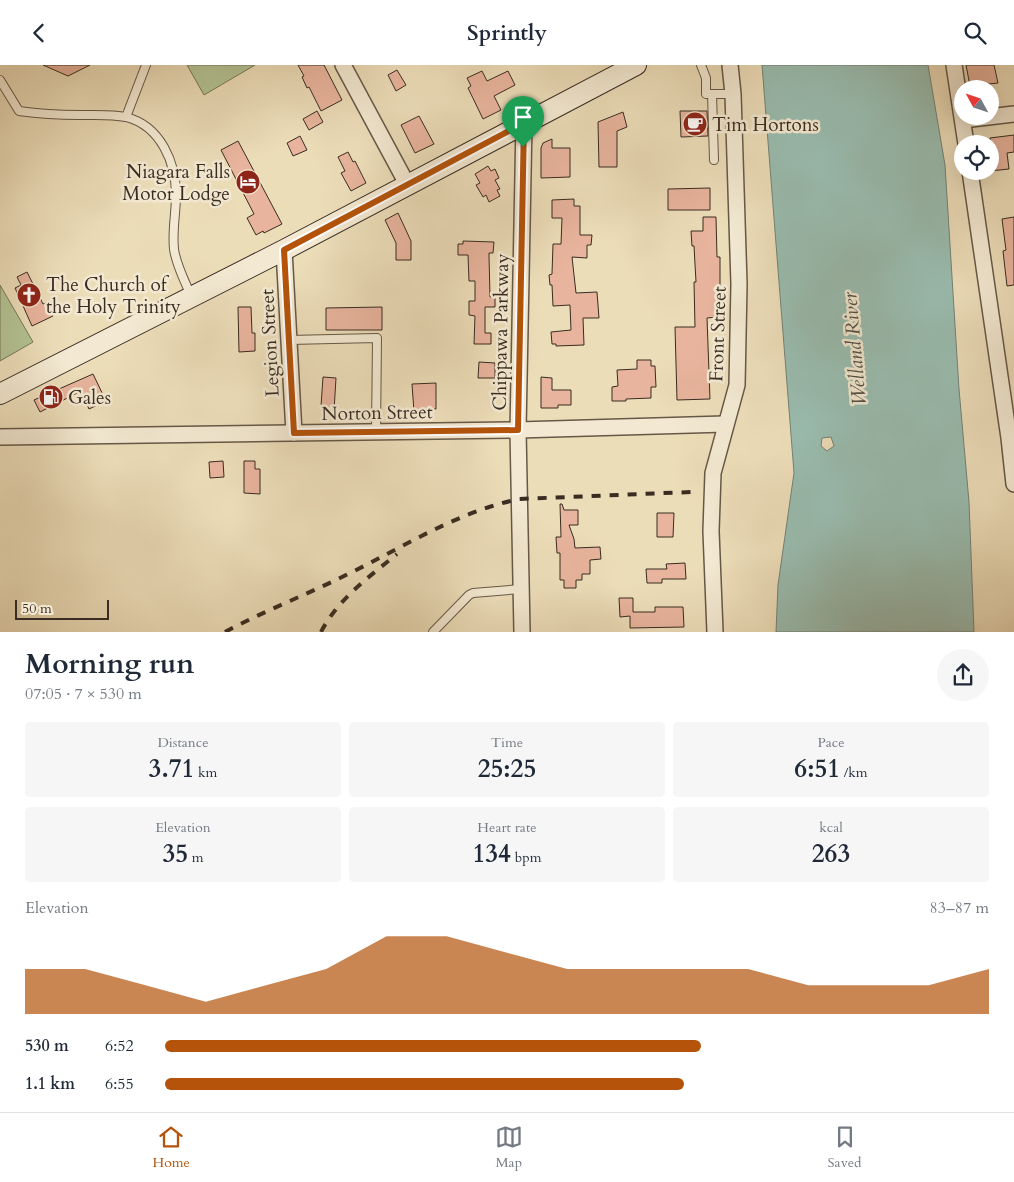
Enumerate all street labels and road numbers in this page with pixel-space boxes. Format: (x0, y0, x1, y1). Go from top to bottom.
street label: Chippawa Parkway (487, 253, 515, 411)
street label: Front Street (703, 286, 733, 382)
street label: Legion Street (254, 288, 286, 398)
street label: Norton Street (321, 399, 433, 427)

